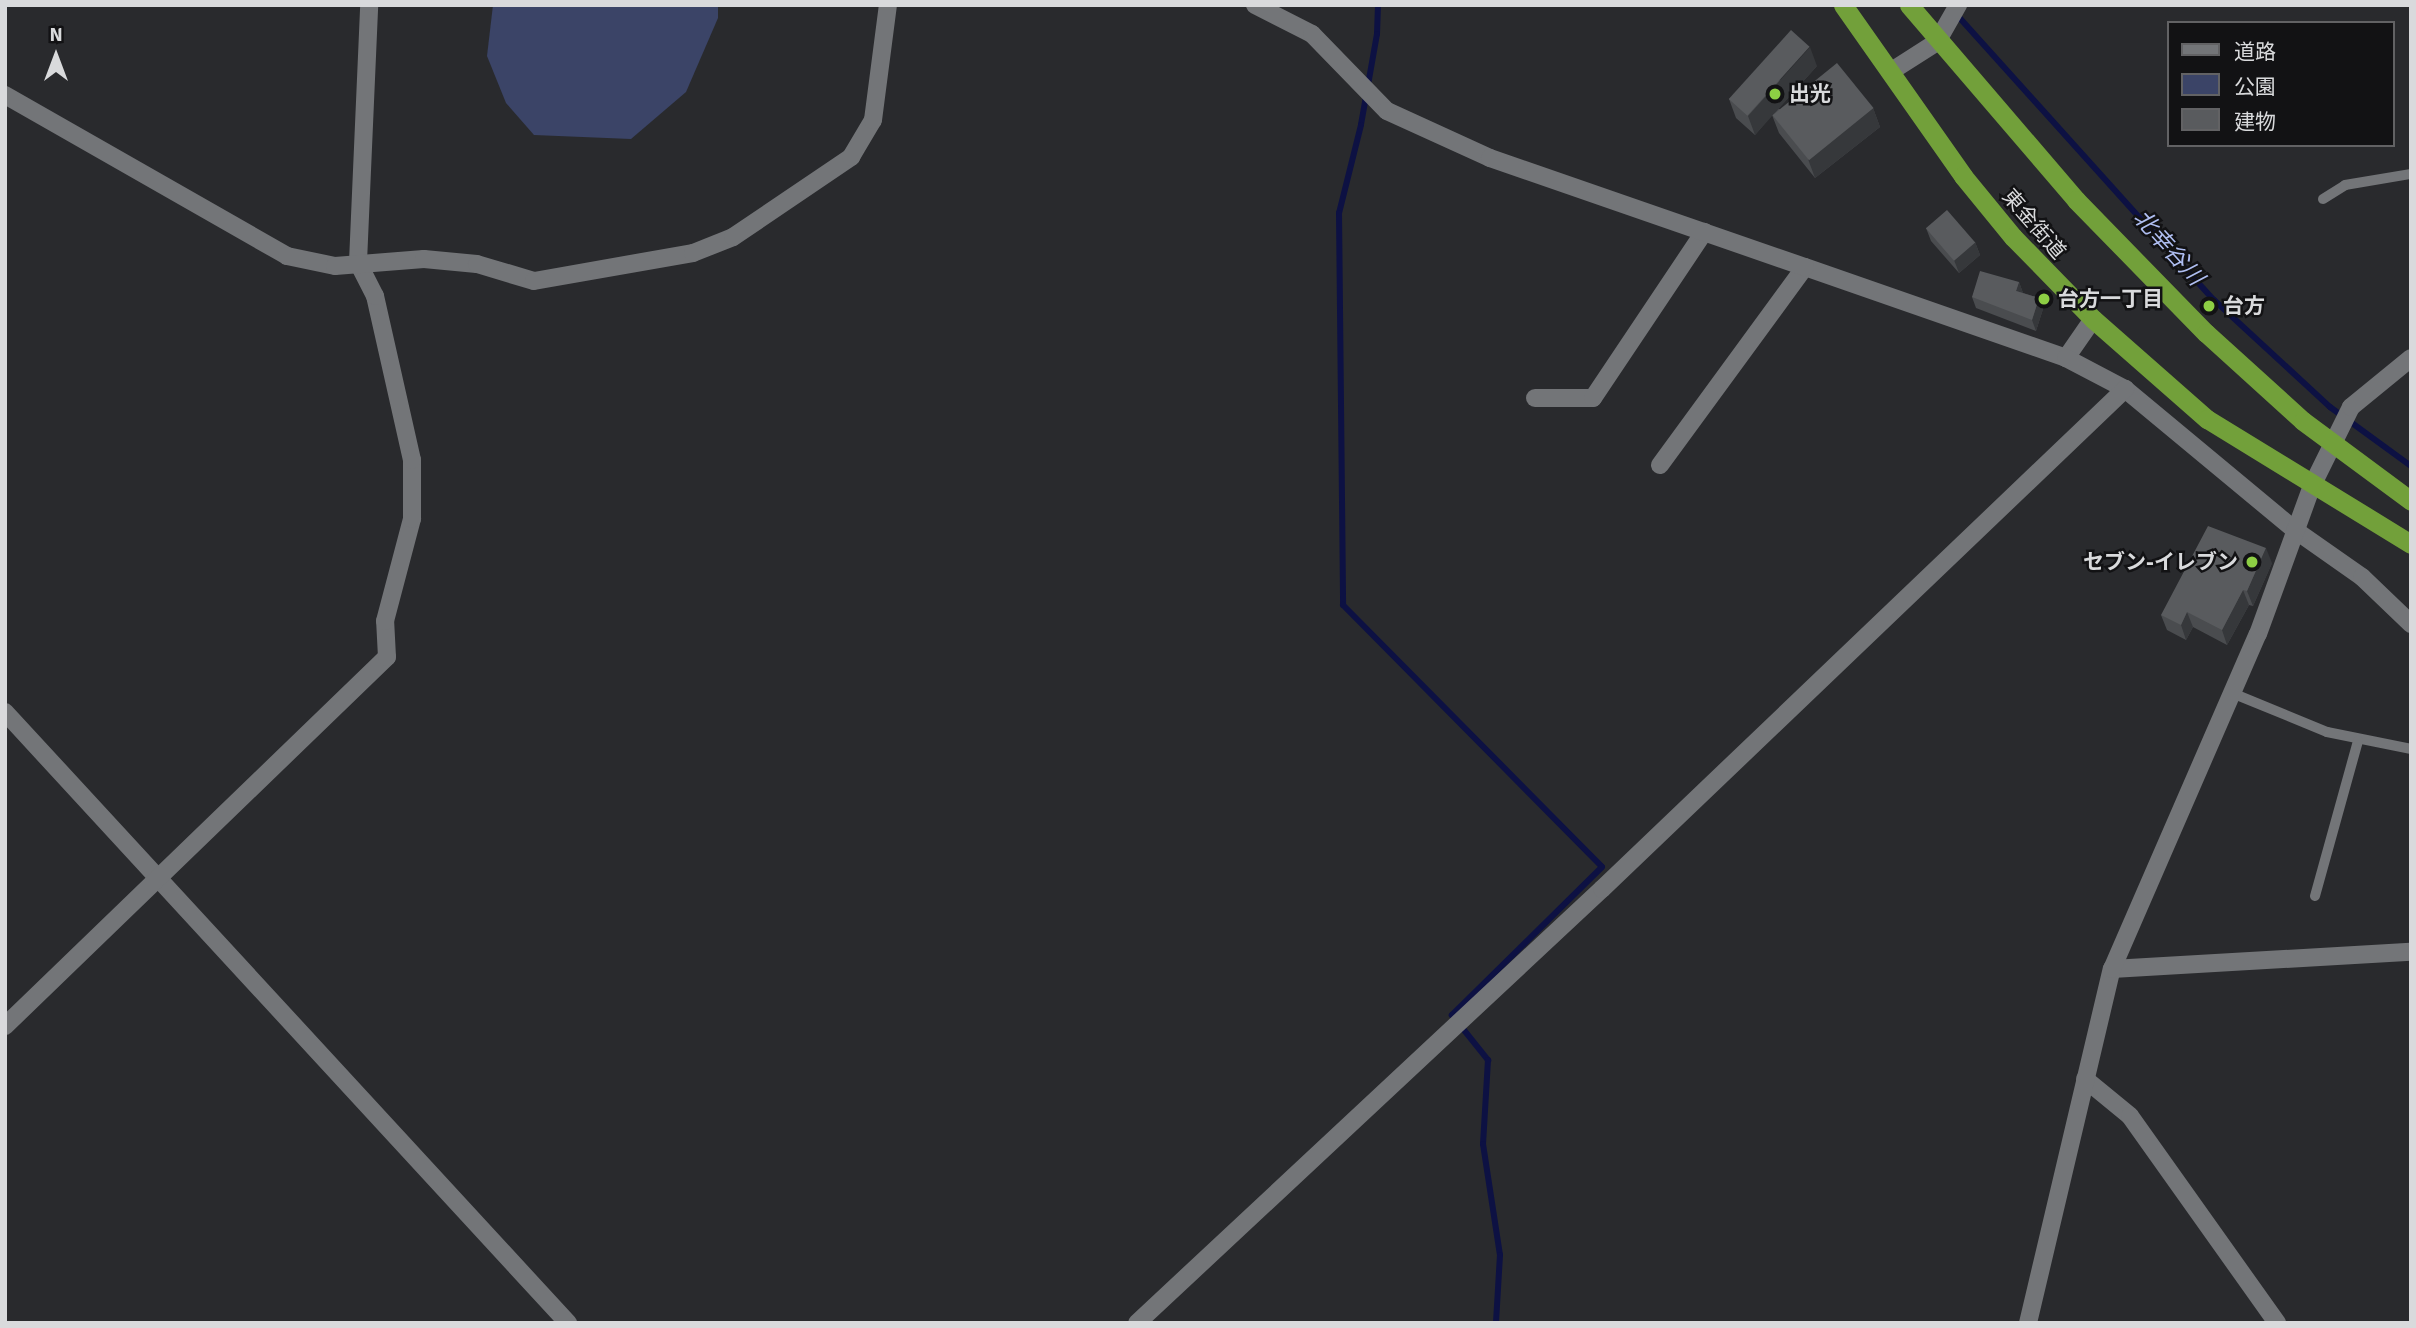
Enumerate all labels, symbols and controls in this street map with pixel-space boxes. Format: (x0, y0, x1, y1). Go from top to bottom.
north arrow (21, 21, 91, 91)
legend (2168, 21, 2395, 147)
text: N (49, 23, 63, 47)
text: 道路 (2234, 39, 2276, 65)
text: 公園 (2234, 74, 2276, 100)
place label: 出光 (1789, 81, 1831, 107)
marker: 出光 (1767, 86, 1783, 102)
text: 建物 (2234, 109, 2276, 135)
street label: 東金街道 (1997, 184, 2071, 264)
water label: 北幸谷川 (2127, 205, 2209, 291)
place label: 台方一丁目 (2058, 286, 2163, 312)
marker: 台方一丁目 (2036, 291, 2052, 307)
place label: 台方 (2223, 293, 2265, 319)
marker: 台方 (2201, 298, 2217, 314)
place label: セブン-イレブン (2083, 549, 2238, 575)
marker: セブン-イレブン (2244, 554, 2260, 570)

